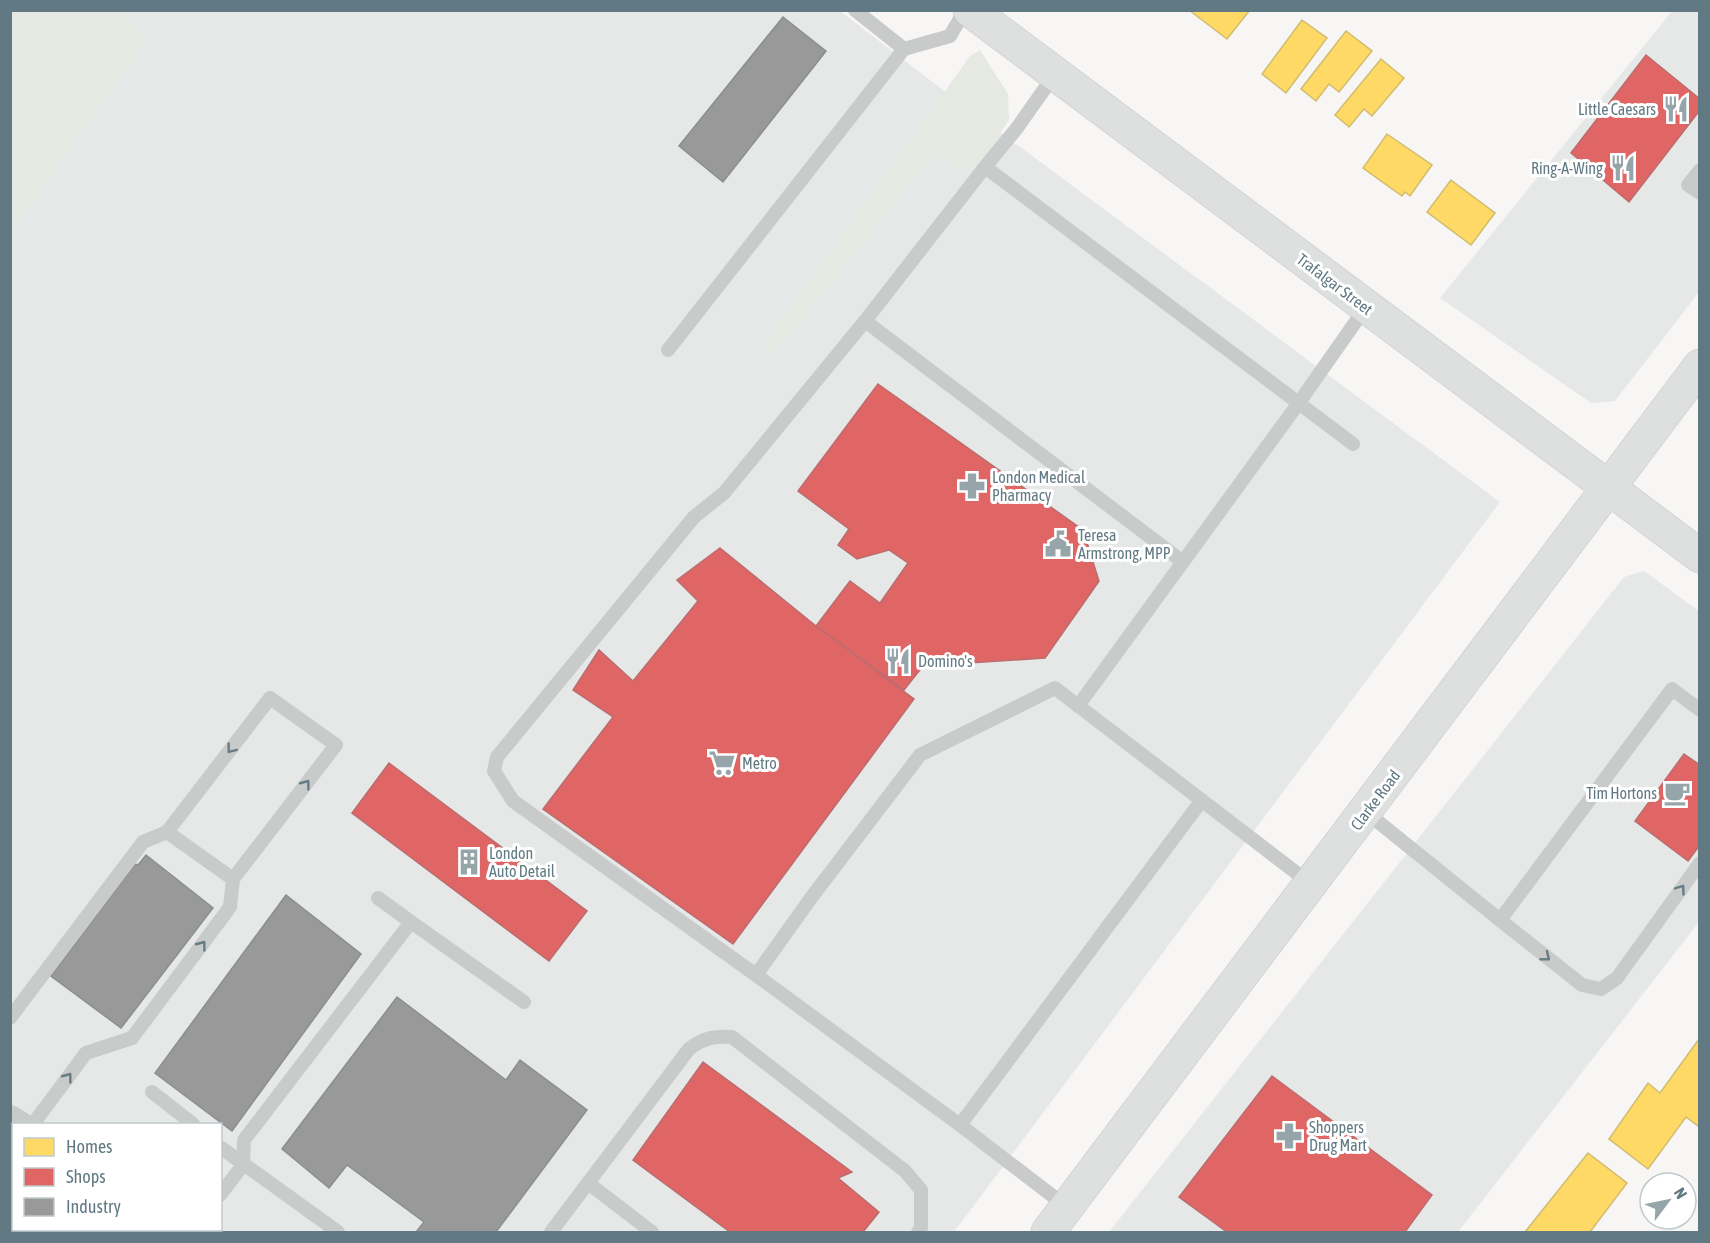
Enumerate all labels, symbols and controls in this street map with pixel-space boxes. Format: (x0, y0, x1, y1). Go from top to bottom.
restaurant icon: Little Caesars (1661, 94, 1691, 124)
place label: Little Caesars (1578, 100, 1656, 118)
restaurant icon: Ring-A-Wing (1608, 153, 1638, 183)
place label: Ring-A-Wing (1531, 159, 1603, 178)
street label: Trafalgar Street (1293, 250, 1377, 319)
place label: London Medical Pharmacy (992, 468, 1086, 505)
pharmacy icon: London Medical Pharmacy (957, 471, 987, 501)
place label: Teresa Armstrong, MPP (1078, 526, 1171, 563)
public building icon: Teresa Armstrong, MPP (1043, 529, 1073, 559)
restaurant icon: Domino's (883, 646, 913, 676)
place label: Domino's (918, 652, 973, 670)
one-way arrow (227, 742, 238, 753)
supermarket icon: Metro (707, 748, 737, 778)
place label: Metro (742, 754, 777, 772)
street label: Clarke Road (1347, 767, 1403, 833)
cafe icon: Tim Hortons (1662, 778, 1692, 808)
one-way arrow (298, 780, 309, 791)
place label: Tim Hortons (1586, 784, 1657, 802)
place label: London Auto Detail (489, 844, 556, 880)
building icon: London Auto Detail (454, 847, 484, 877)
one-way arrow (1674, 884, 1685, 895)
one-way arrow (194, 941, 205, 952)
one-way arrow (1539, 949, 1550, 960)
one-way arrow (61, 1073, 72, 1084)
place label: Shoppers Drug Mart (1309, 1118, 1367, 1155)
pharmacy icon: Shoppers Drug Mart (1274, 1121, 1304, 1151)
legend (12, 1123, 222, 1231)
text: Homes (66, 1136, 112, 1157)
text: Shops (66, 1166, 106, 1187)
north arrow (1638, 1171, 1698, 1231)
text: N (1671, 1184, 1691, 1202)
text: Industry (66, 1196, 121, 1217)

